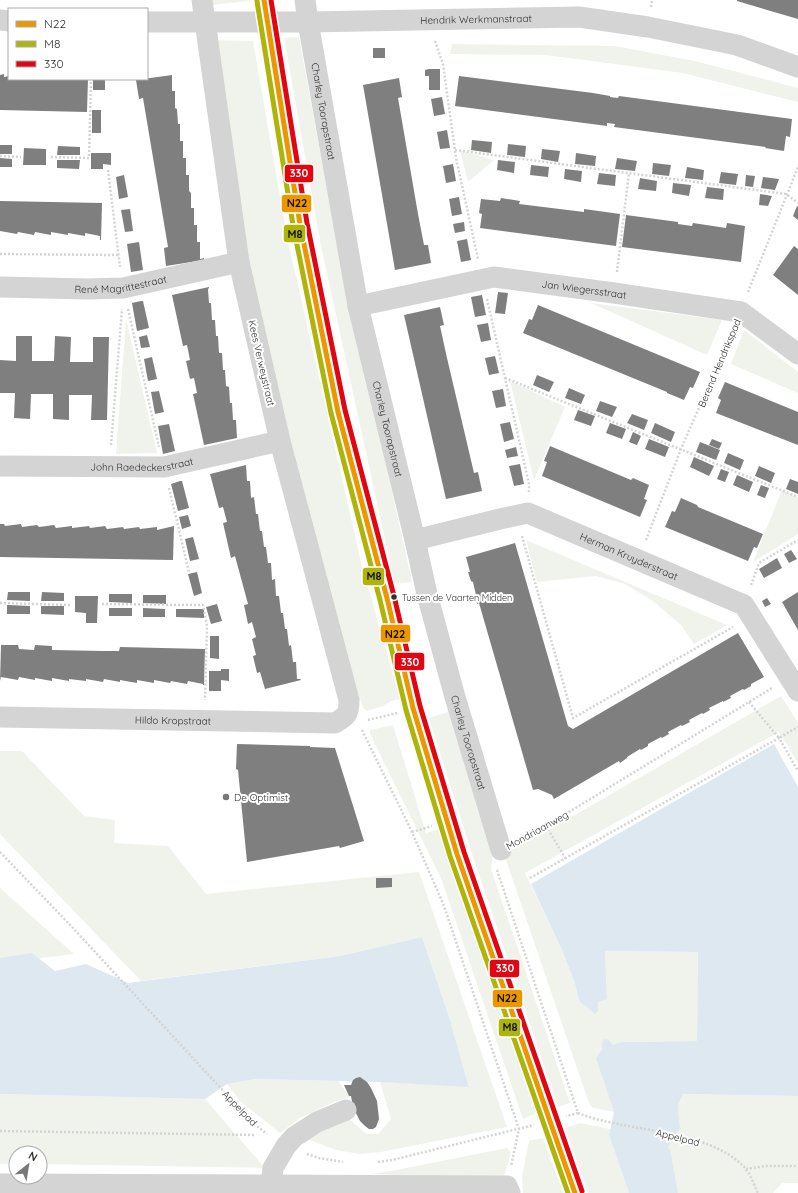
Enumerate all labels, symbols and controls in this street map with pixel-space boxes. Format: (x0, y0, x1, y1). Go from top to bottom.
legend (8, 8, 148, 80)
street label: Hendrik Werkmanstraat (420, 12, 533, 27)
text: N22 (44, 16, 66, 31)
text: M8 (44, 36, 60, 51)
text: 330 (44, 56, 64, 71)
street label: Charley Tooropstraat (308, 62, 338, 162)
line badge: 330 (284, 164, 314, 183)
text: 330 (290, 166, 309, 180)
line badge: N22 (281, 194, 312, 213)
text: N22 (287, 196, 307, 210)
line badge: M8 (283, 224, 306, 243)
text: M8 (287, 227, 303, 241)
street label: René Magrittestraat (74, 272, 168, 296)
street label: Jan Wiegersstraat (541, 277, 628, 302)
street label: Berend Hendrikspad (695, 317, 744, 409)
street label: Kees Verweystraat (245, 319, 278, 408)
street label: Charley Tooropstraat (369, 380, 406, 479)
street label: John Raedeckerstraat (90, 455, 195, 474)
street label: Herman Kruyderstraat (578, 530, 680, 583)
line badge: M8 (362, 567, 385, 586)
text: M8 (366, 569, 382, 583)
marker: Tussen de Vaarten Midden (389, 592, 399, 602)
place label: Tussen de Vaarten Midden (402, 592, 512, 603)
line badge: N22 (380, 624, 411, 643)
text: N22 (385, 627, 405, 641)
line badge: 330 (394, 652, 425, 671)
text: 330 (401, 655, 420, 669)
street label: Charley Tooropstraat (448, 694, 489, 792)
street label: Hildo Kropstraat (135, 713, 212, 728)
place label: De Optimist (234, 791, 289, 804)
marker: De Optimist (221, 792, 231, 802)
street label: Mondriaanweg (504, 808, 571, 853)
line badge: 330 (489, 959, 520, 978)
text: 330 (496, 961, 515, 975)
line badge: N22 (492, 989, 523, 1008)
text: N22 (497, 991, 517, 1005)
line badge: M8 (498, 1018, 521, 1037)
text: M8 (502, 1020, 518, 1034)
street label: Appelpad (219, 1088, 260, 1129)
street label: Appelpad (655, 1126, 701, 1149)
north arrow (8, 1145, 48, 1185)
text: N (26, 1148, 40, 1164)

